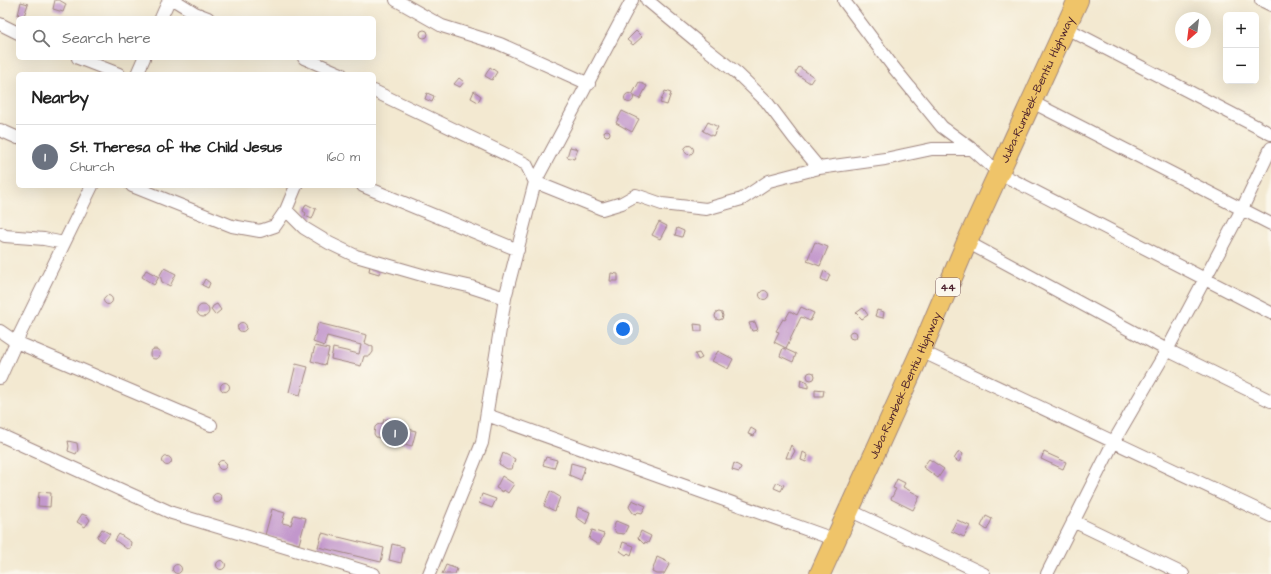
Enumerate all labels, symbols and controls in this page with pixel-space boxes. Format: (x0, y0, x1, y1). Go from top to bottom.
north arrow (1175, 12, 1211, 48)
map controls (1223, 12, 1259, 84)
button: + (1223, 12, 1259, 48)
street label: Juba-Rumbek-Bentiu Highway (996, 13, 1079, 166)
search box (16, 16, 376, 60)
icon: search (30, 27, 52, 49)
text: Search here (62, 28, 151, 49)
button: − (1223, 48, 1259, 84)
text: Nearby (32, 86, 89, 110)
text: St. Theresa of the Child Jesus (70, 137, 282, 158)
text: 1 (44, 148, 46, 166)
text: 160 m (327, 148, 360, 166)
text: Church (70, 158, 114, 176)
road number: 44 (936, 278, 960, 296)
street label: Juba-Rumbek-Bentiu Highway (865, 309, 946, 462)
your location (613, 319, 633, 339)
pin: 1 (382, 418, 408, 448)

